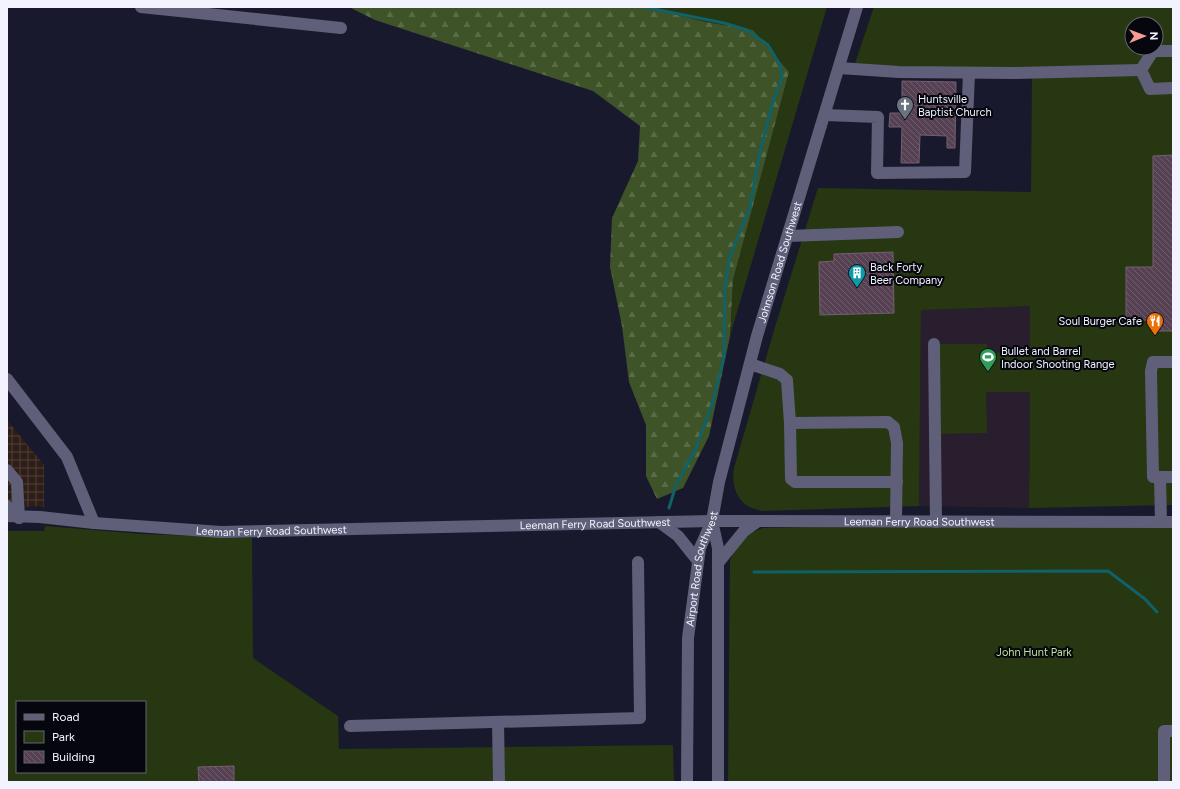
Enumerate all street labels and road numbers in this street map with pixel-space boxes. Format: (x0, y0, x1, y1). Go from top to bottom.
street label: Johnson Road Southwest (755, 200, 804, 324)
street label: Airport Road Southwest (683, 510, 720, 627)
street label: Leeman Ferry Road Southwest (520, 515, 671, 532)
street label: Leeman Ferry Road Southwest (844, 515, 995, 528)
street label: Leeman Ferry Road Southwest (195, 523, 347, 539)

